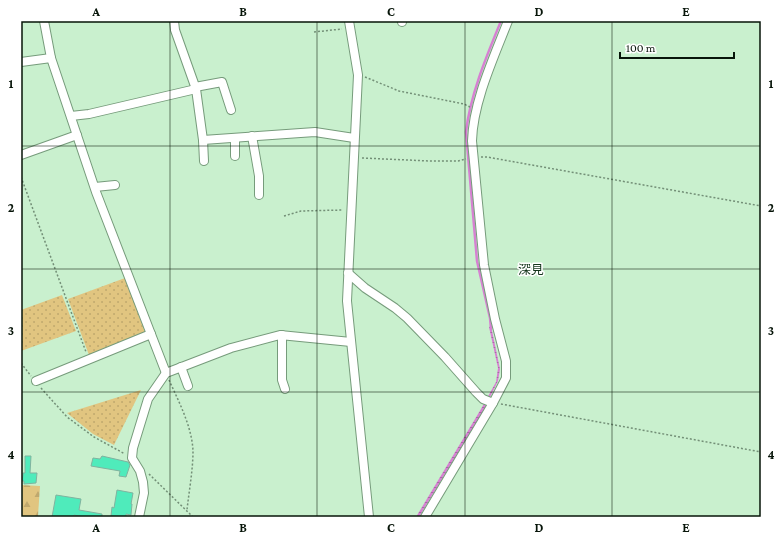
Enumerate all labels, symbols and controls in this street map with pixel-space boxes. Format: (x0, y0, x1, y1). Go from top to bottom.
text: A (91, 4, 100, 19)
text: B (239, 4, 247, 19)
text: C (387, 4, 395, 19)
text: D (535, 4, 544, 19)
text: E (682, 4, 690, 19)
scale bar (620, 34, 734, 60)
text: 100 m (626, 41, 656, 55)
text: 1 (9, 76, 14, 91)
text: 1 (769, 76, 774, 91)
text: 2 (8, 200, 15, 215)
text: 2 (768, 200, 775, 215)
district label: 深見 (518, 262, 544, 277)
text: 3 (8, 323, 14, 338)
text: 3 (768, 323, 774, 338)
text: 4 (7, 447, 15, 462)
text: 4 (767, 447, 775, 462)
text: A (91, 520, 100, 535)
text: B (239, 520, 247, 535)
text: C (387, 520, 395, 535)
text: D (535, 520, 544, 535)
text: E (682, 520, 690, 535)

